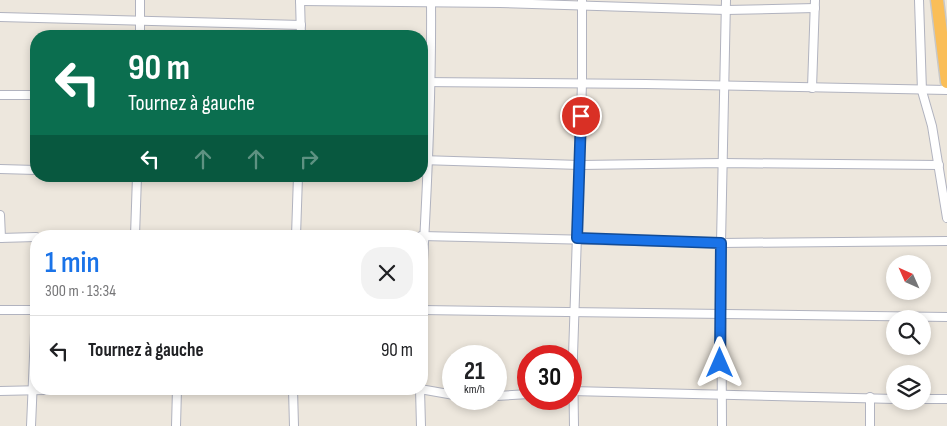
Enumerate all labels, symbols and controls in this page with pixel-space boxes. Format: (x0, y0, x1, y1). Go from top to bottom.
text: 90 m (128, 47, 190, 90)
icon: left (45, 50, 110, 115)
text: Tournez à gauche (128, 90, 255, 117)
pin (560, 95, 602, 137)
icon: arrive (567, 102, 595, 130)
icon: left (136, 145, 164, 173)
icon: ahead (189, 145, 217, 173)
icon: ahead (242, 145, 270, 173)
icon: right (295, 145, 323, 173)
text: 1 min (45, 245, 100, 281)
button: close (361, 247, 413, 299)
north arrow (886, 255, 931, 300)
map controls (886, 255, 931, 410)
text: 300 m · 13:34 (45, 282, 116, 301)
button: search (886, 310, 931, 355)
position arrow (693, 336, 745, 388)
icon: left (45, 337, 73, 365)
text: Tournez à gauche (88, 339, 204, 362)
text: 90 m (381, 339, 413, 362)
speed limit sign: 30 (517, 345, 582, 410)
text: 21 (464, 356, 485, 387)
button: layers (886, 365, 931, 410)
text: km/h (464, 382, 485, 397)

